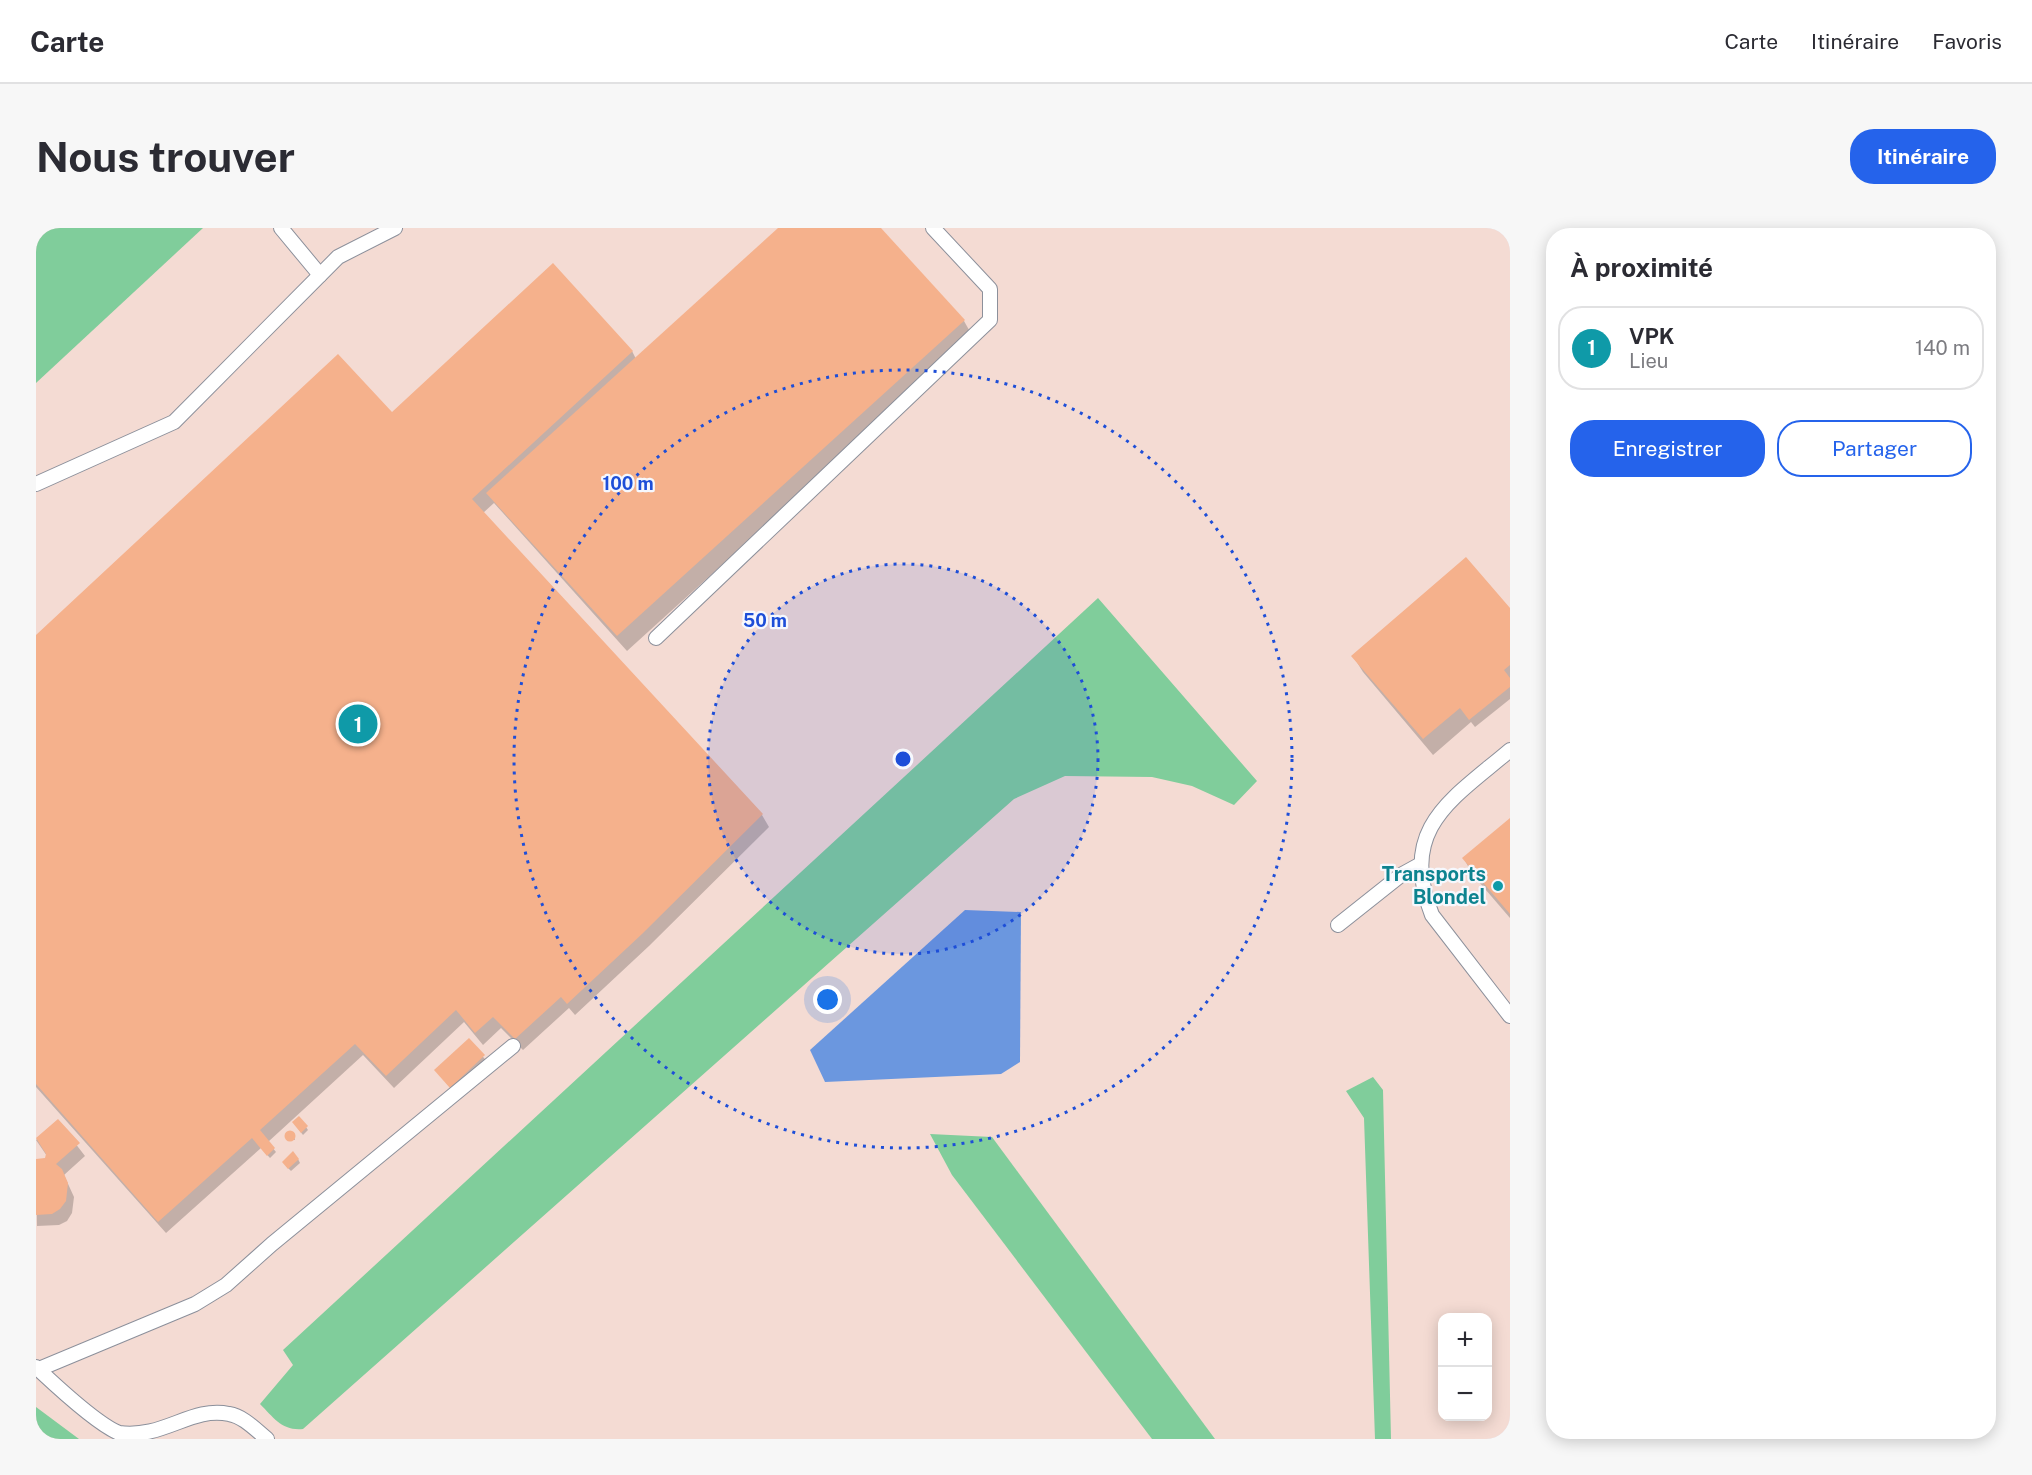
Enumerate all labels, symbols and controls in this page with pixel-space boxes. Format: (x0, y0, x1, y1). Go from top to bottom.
text: Carte (30, 25, 104, 58)
text: Carte (1724, 29, 1778, 54)
text: Itinéraire (1811, 29, 1899, 54)
text: Favoris (1932, 29, 2002, 54)
button: Itinéraire (1850, 129, 1996, 184)
text: Nous trouver (36, 132, 295, 181)
text: À proximité (1570, 252, 1713, 283)
text: VPK (1629, 323, 1675, 349)
text: 1 (1587, 336, 1596, 360)
text: 140 m (1915, 336, 1970, 360)
text: Lieu (1629, 349, 1668, 373)
button: Enregistrer (1570, 420, 1765, 477)
button: Partager (1777, 420, 1972, 477)
text: 100 m (602, 473, 654, 494)
text: 50 m (743, 610, 787, 631)
pin: 1 (338, 702, 378, 746)
centre of rings (893, 749, 913, 769)
place label: Transports Blondel (1382, 862, 1486, 909)
marker: Transports Blondel (1491, 879, 1505, 893)
your location (813, 985, 842, 1014)
map controls (1438, 1313, 1492, 1421)
button: + (1438, 1313, 1492, 1367)
button: − (1438, 1367, 1492, 1421)

